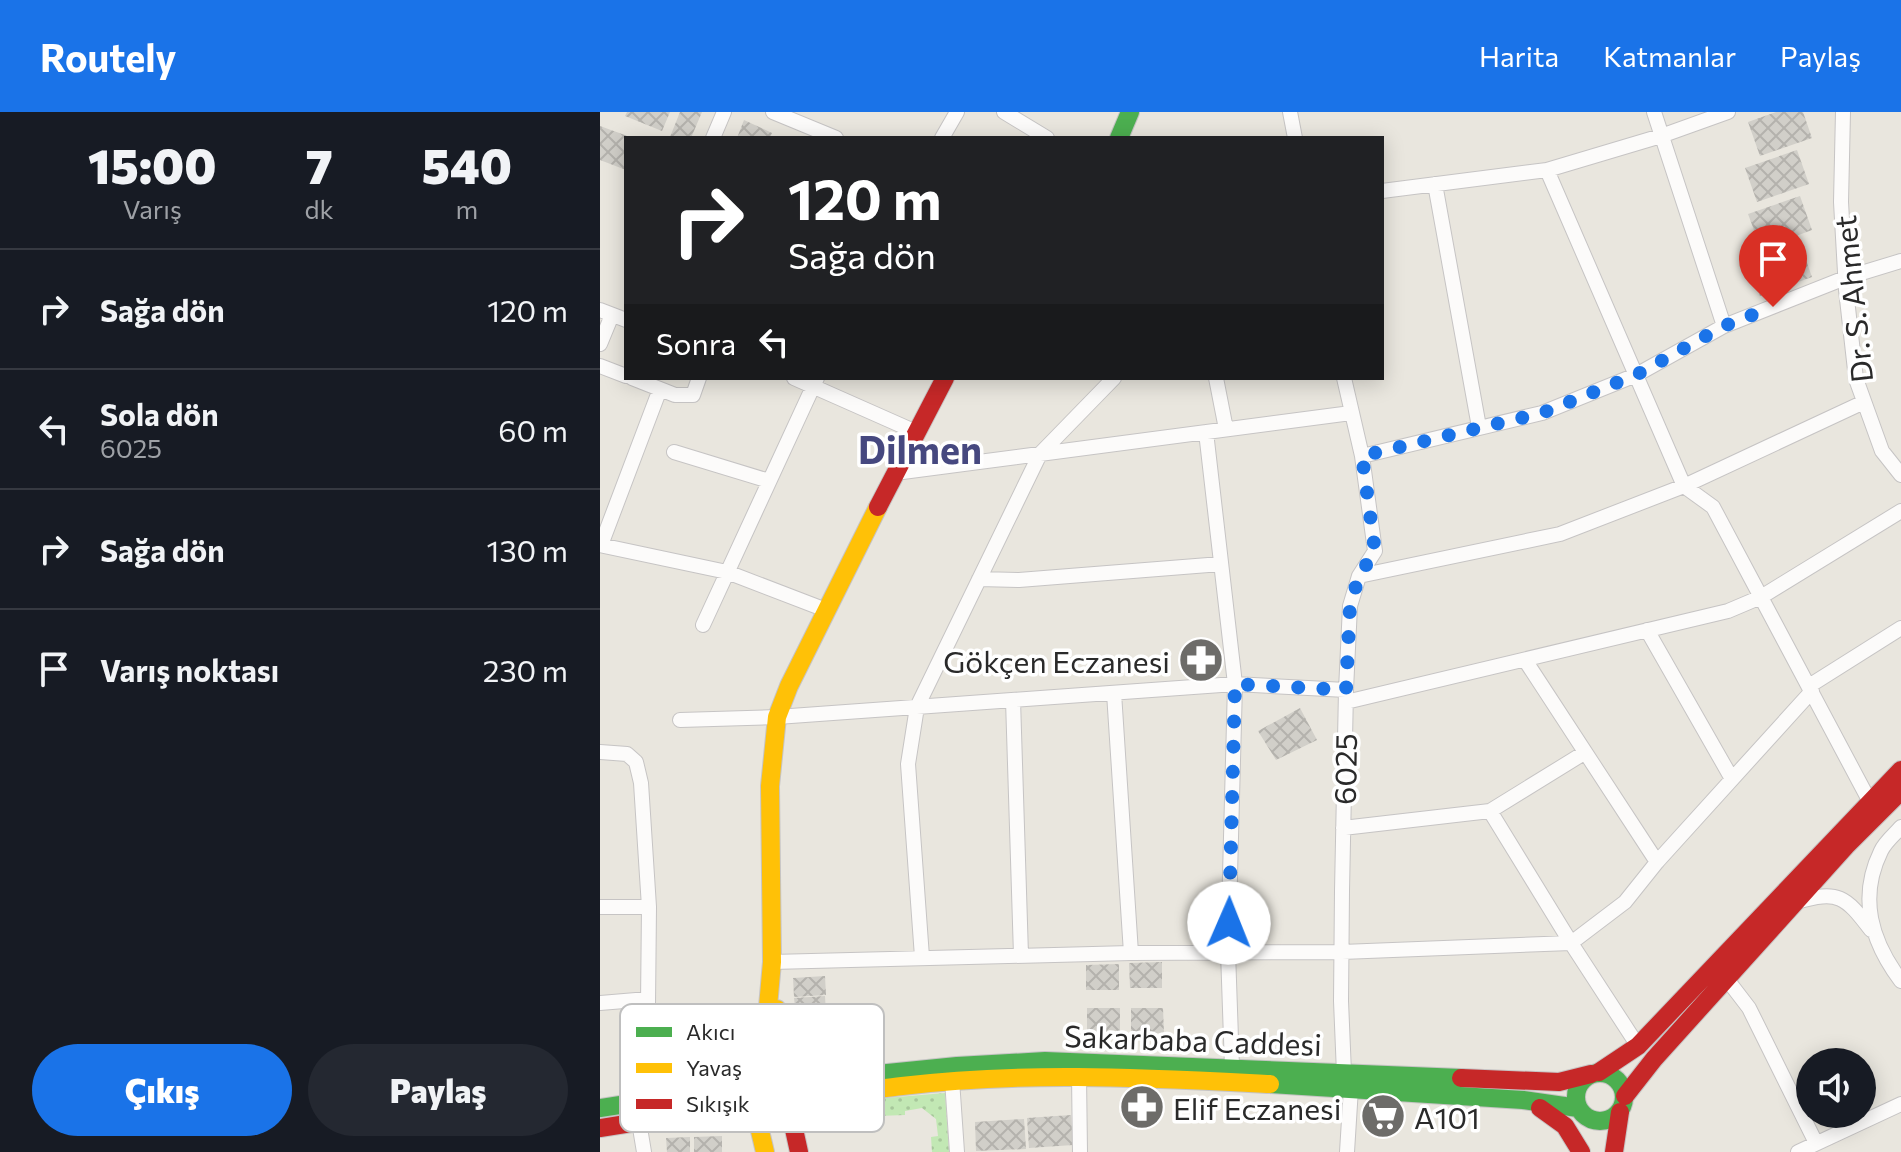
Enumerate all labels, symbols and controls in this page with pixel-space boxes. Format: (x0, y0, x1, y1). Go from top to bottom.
text: Routely (40, 33, 176, 80)
text: Harita (1479, 39, 1559, 73)
text: Katmanlar (1603, 39, 1736, 73)
text: Paylaş (1780, 39, 1861, 73)
text: 15:00 (88, 135, 217, 194)
text: 7 (306, 135, 333, 194)
text: 540 (422, 135, 512, 194)
text: 120 m (788, 163, 942, 232)
icon: right (656, 168, 760, 272)
text: Varış (123, 193, 182, 224)
text: dk (305, 193, 334, 224)
text: m (455, 193, 478, 224)
street label: Dr. S. Ahmet (1825, 214, 1879, 384)
pin (1739, 225, 1807, 307)
text: Sağa dön (788, 232, 936, 276)
icon: arrive (1751, 237, 1795, 281)
icon: right (32, 287, 76, 331)
text: Sağa dön (100, 291, 225, 328)
text: 120 m (487, 291, 568, 328)
icon: left (752, 320, 796, 364)
text: Sonra (656, 324, 736, 361)
text: Sola dön (100, 395, 219, 432)
icon: left (32, 407, 76, 451)
text: 60 m (498, 411, 568, 448)
district label: Dilmen (858, 425, 982, 472)
text: 6025 (100, 432, 162, 463)
icon: right (32, 527, 76, 571)
text: Sağa dön (100, 531, 225, 568)
text: 130 m (487, 531, 568, 568)
pharmacy icon: Gökçen Eczanesi (1177, 636, 1225, 684)
place label: Gökçen Eczanesi (943, 642, 1170, 679)
icon: arrive (32, 647, 76, 691)
text: Varış noktası (100, 651, 279, 688)
text: 230 m (483, 651, 568, 688)
street label: 6025 (1325, 733, 1363, 805)
position arrow (1187, 881, 1271, 965)
legend (620, 1004, 884, 1132)
street label: Sakarbaba Caddesi (1063, 1016, 1323, 1062)
text: Akıcı (686, 1018, 735, 1045)
button: Çıkış (32, 1044, 292, 1136)
button: Paylaş (308, 1044, 568, 1136)
map controls (1796, 1048, 1876, 1128)
button: sound (1796, 1048, 1876, 1128)
text: Yavaş (686, 1054, 742, 1081)
pharmacy icon: Elif Eczanesi (1118, 1083, 1166, 1131)
place label: Elif Eczanesi (1173, 1089, 1341, 1126)
text: Sıkışık (686, 1090, 750, 1117)
supermarket icon: A101 (1359, 1092, 1407, 1140)
place label: A101 (1414, 1098, 1480, 1135)

